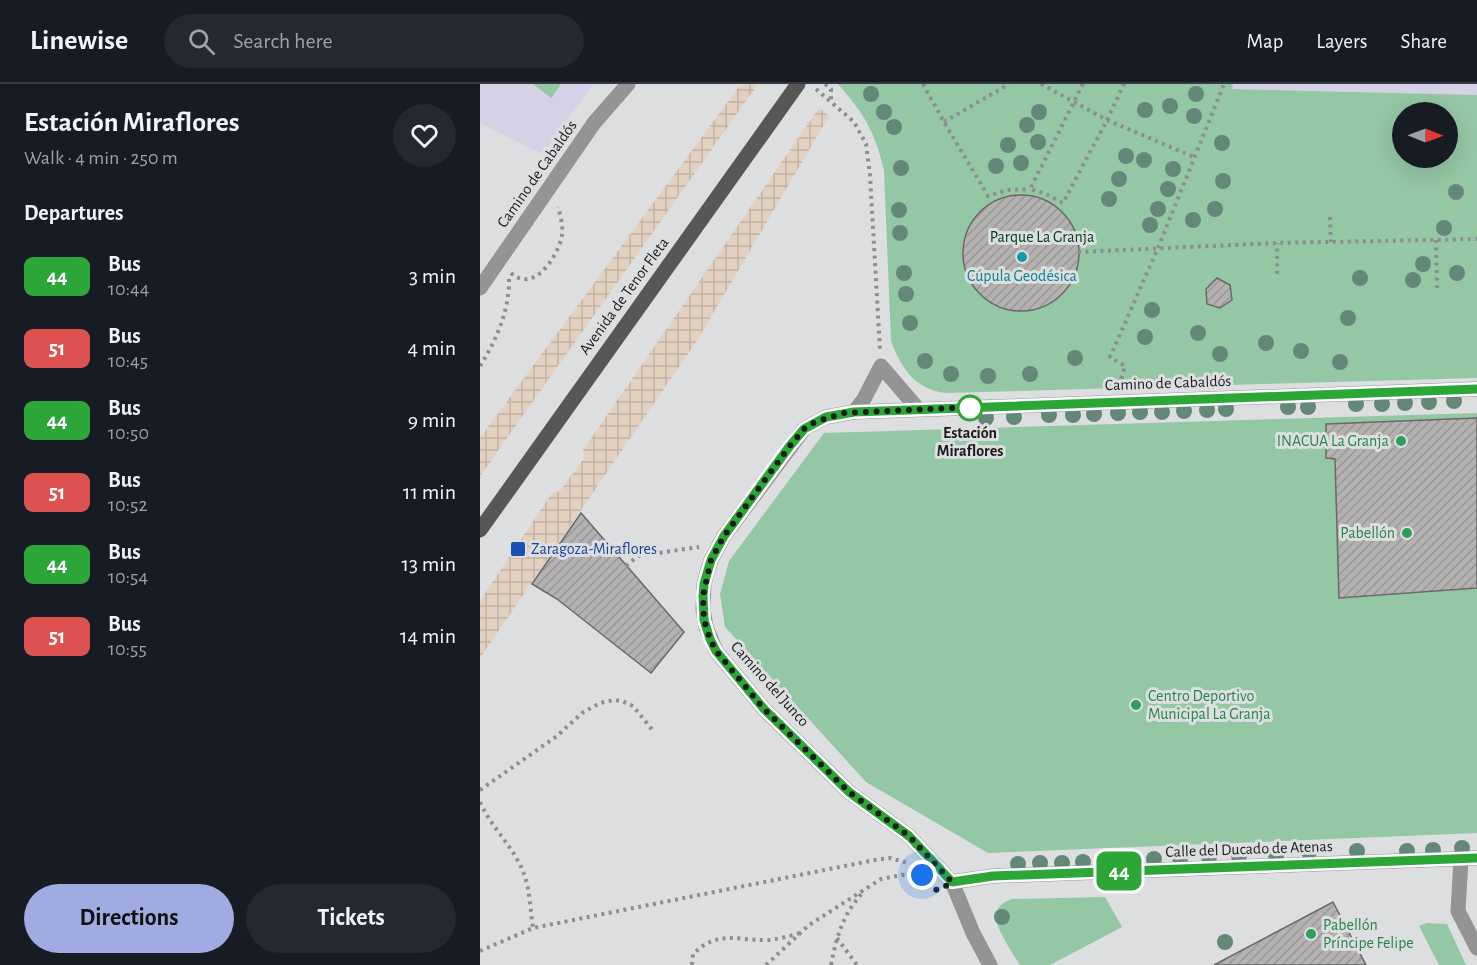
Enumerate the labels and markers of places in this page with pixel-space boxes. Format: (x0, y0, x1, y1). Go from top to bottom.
marker: Cúpula Geodésica (1015, 250, 1029, 264)
place label: Cúpula Geodésica (967, 268, 1077, 284)
marker: Estación Miraflores (957, 395, 983, 421)
place label: Estación Miraflores (937, 425, 1003, 459)
place label: INACUA La Granja (1277, 433, 1389, 450)
marker: INACUA La Granja (1394, 434, 1408, 448)
place label: Pabellón (1340, 525, 1395, 541)
marker: Pabellón (1400, 526, 1414, 540)
marker: Zaragoza-Miraflores (509, 540, 527, 558)
place label: Zaragoza-Miraflores (531, 541, 657, 557)
place label: Centro Deportivo Municipal La Granja (1148, 688, 1271, 723)
marker: Centro Deportivo Municipal La Granja (1129, 698, 1143, 712)
place label: Pabellón Príncipe Felipe (1323, 917, 1414, 951)
marker: Pabellón Príncipe Felipe (1304, 927, 1318, 941)

